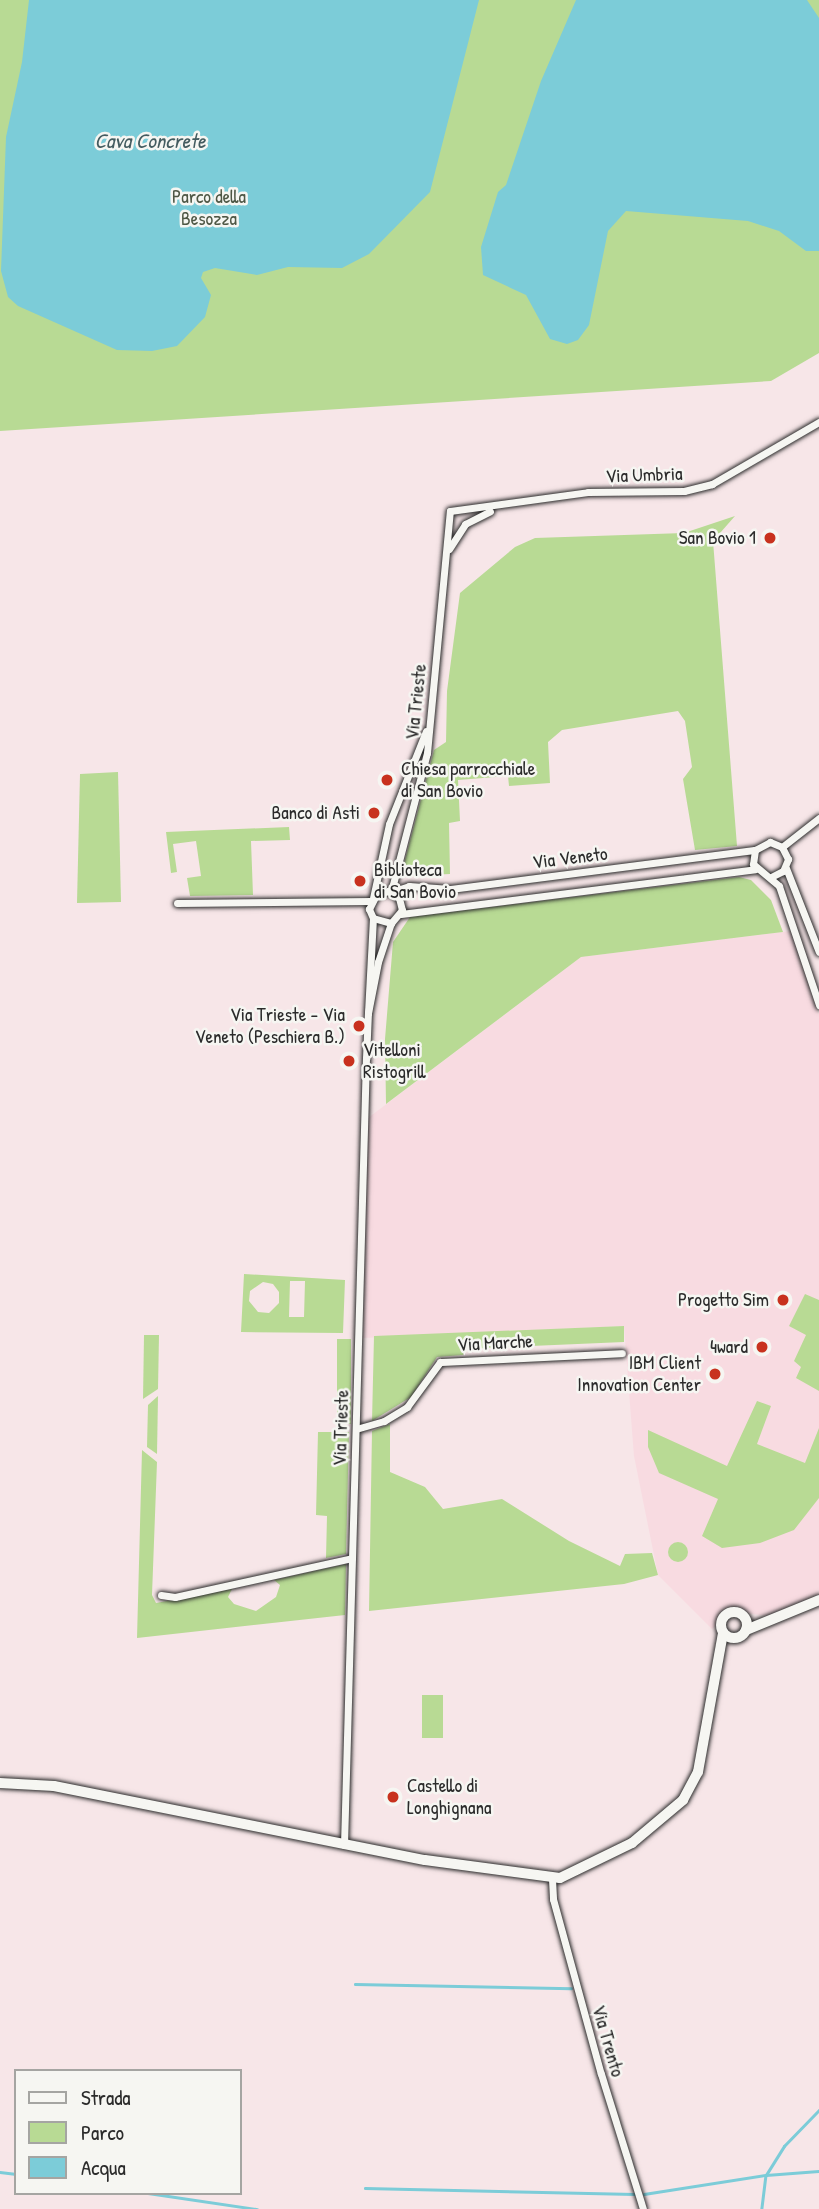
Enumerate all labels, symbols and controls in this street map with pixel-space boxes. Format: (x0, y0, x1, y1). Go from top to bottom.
water label: Cava Concrete (95, 128, 205, 154)
park label: Parco della Besozza (172, 186, 246, 230)
street label: Via Umbria (605, 462, 683, 488)
place label: San Bovio 1 (679, 527, 756, 549)
marker: San Bovio 1 (762, 530, 778, 546)
street label: Via Trieste (401, 663, 431, 741)
place label: Chiesa parrocchiale di San Bovio (401, 758, 535, 802)
marker: Chiesa parrocchiale di San Bovio (379, 772, 395, 788)
place label: Banco di Asti (272, 802, 360, 824)
marker: Banco di Asti (366, 805, 382, 821)
street label: Via Veneto (531, 842, 609, 874)
place label: Biblioteca di San Bovio (374, 859, 456, 903)
marker: Biblioteca di San Bovio (352, 873, 368, 889)
place label: Via Trieste - Via Veneto (Peschiera B.) (195, 1004, 345, 1048)
marker: Via Trieste - Via Veneto (Peschiera B.) (351, 1018, 367, 1034)
place label: Vitelloni Ristogrill (363, 1039, 426, 1083)
marker: Vitelloni Ristogrill (341, 1053, 357, 1069)
place label: Progetto Sim (678, 1289, 769, 1311)
marker: Progetto Sim (775, 1292, 791, 1308)
street label: Via Marche (457, 1330, 533, 1356)
place label: 4ward (710, 1336, 748, 1358)
marker: 4ward (754, 1339, 770, 1355)
place label: IBM Client Innovation Center (577, 1352, 701, 1396)
marker: IBM Client Innovation Center (707, 1366, 723, 1382)
street label: Via Trieste (328, 1390, 354, 1466)
place label: Castello di Longhignana (407, 1775, 492, 1819)
marker: Castello di Longhignana (385, 1789, 401, 1805)
street label: Via Trento (587, 2003, 629, 2079)
legend (14, 2069, 242, 2195)
text: Strada (81, 2083, 131, 2112)
text: Parco (81, 2118, 124, 2147)
text: Acqua (81, 2153, 126, 2182)

